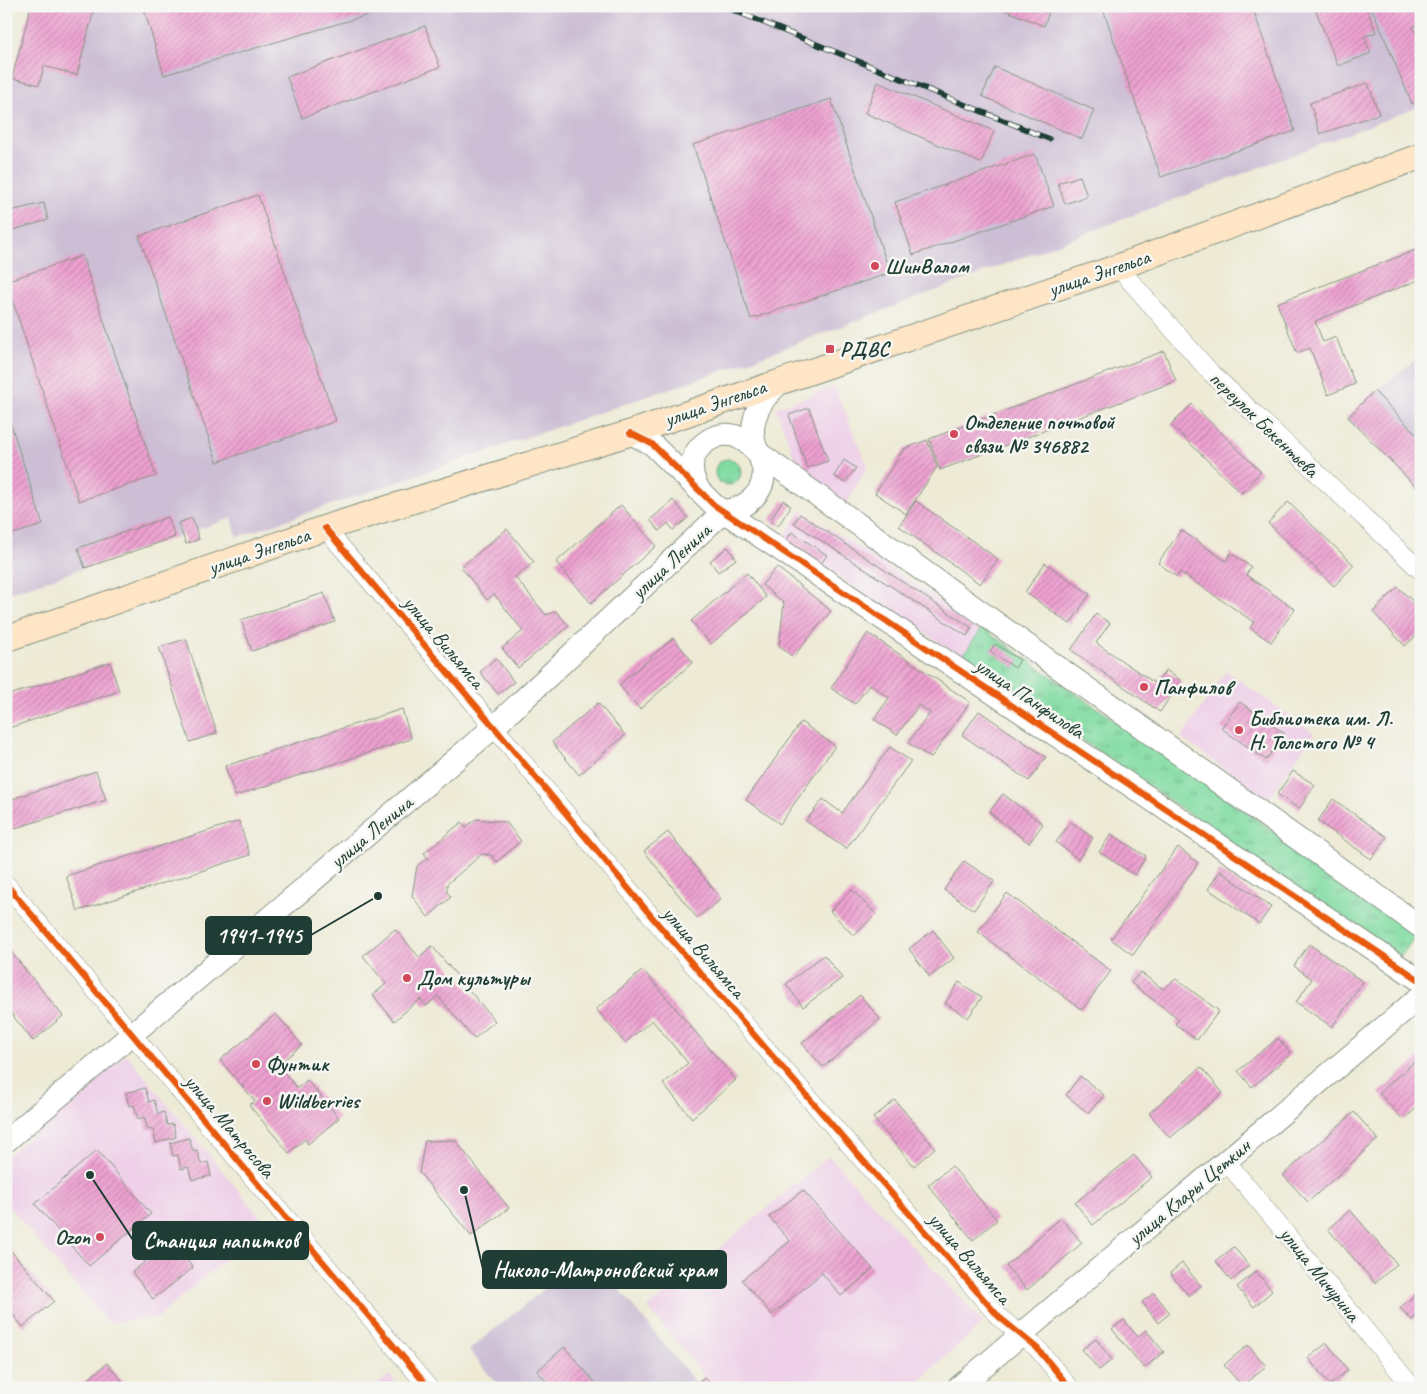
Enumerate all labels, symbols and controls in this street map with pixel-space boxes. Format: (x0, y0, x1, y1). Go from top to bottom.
street label: улица Энгельса (1043, 243, 1155, 303)
place label: ШинВалом (885, 253, 970, 279)
marker: ШинВалом (869, 260, 881, 272)
place label: РДВС (840, 336, 891, 362)
marker: РДВС (824, 343, 836, 355)
street label: переулок Бекентьева (1204, 365, 1325, 484)
street label: улица Энгельса (659, 373, 771, 433)
place label: Отделение почтовой связи № 346882 (964, 409, 1116, 459)
marker: Отделение почтовой связи № 346882 (948, 428, 960, 440)
street label: улица Ленина (624, 516, 718, 606)
street label: улица Энгельса (203, 521, 315, 581)
street label: улица Вильямса (396, 589, 492, 696)
street label: улица Панфилова (969, 651, 1091, 745)
place label: Панфилов (1154, 674, 1236, 700)
marker: Панфилов (1138, 681, 1150, 693)
place label: Библиотека им. Л. Н. Толстого № 4 (1249, 705, 1394, 755)
marker: Библиотека им. Л. Н. Толстого № 4 (1233, 724, 1245, 736)
street label: улица Ленина (323, 788, 419, 875)
street label: улица Вильямса (656, 899, 753, 1005)
callout: 1941-1945 (206, 917, 311, 954)
text: 1941-1945 (216, 922, 304, 950)
place label: Дом культуры (417, 965, 532, 992)
marker: Дом культуры (401, 972, 413, 984)
place label: Фунтик (266, 1051, 330, 1077)
marker: Фунтик (250, 1058, 262, 1070)
street label: улица Матросова (178, 1067, 282, 1184)
place label: Wildberries (277, 1088, 362, 1114)
marker: Wildberries (261, 1095, 273, 1107)
street label: улица Клары Цеткин (1121, 1132, 1257, 1252)
street label: улица Вильямса (922, 1205, 1019, 1311)
street label: улица Мичурина (1273, 1220, 1367, 1328)
callout: Станция напитков (133, 1222, 308, 1259)
place label: Ozon (55, 1224, 90, 1250)
text: Станция напитков (143, 1227, 302, 1255)
marker: Ozon (94, 1231, 106, 1243)
callout: Николо-Матроновский храм (483, 1251, 726, 1288)
text: Николо-Матроновский храм (493, 1256, 718, 1284)

